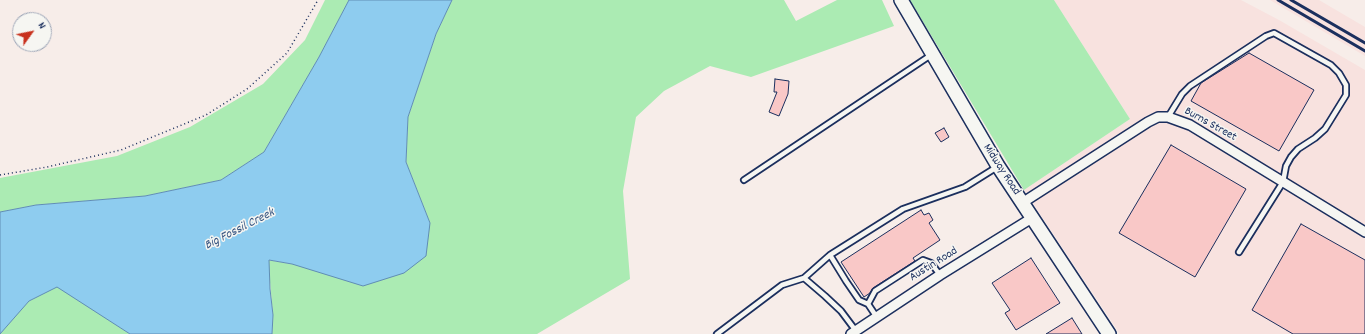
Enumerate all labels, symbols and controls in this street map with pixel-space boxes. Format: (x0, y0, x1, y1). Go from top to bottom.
north arrow (12, 12, 52, 52)
text: N (33, 19, 49, 33)
street label: Burns Street (1181, 105, 1239, 145)
street label: Midway Road (979, 142, 1023, 198)
water label: Big Fossil Creek (203, 206, 277, 254)
street label: Austin Road (907, 245, 961, 285)

